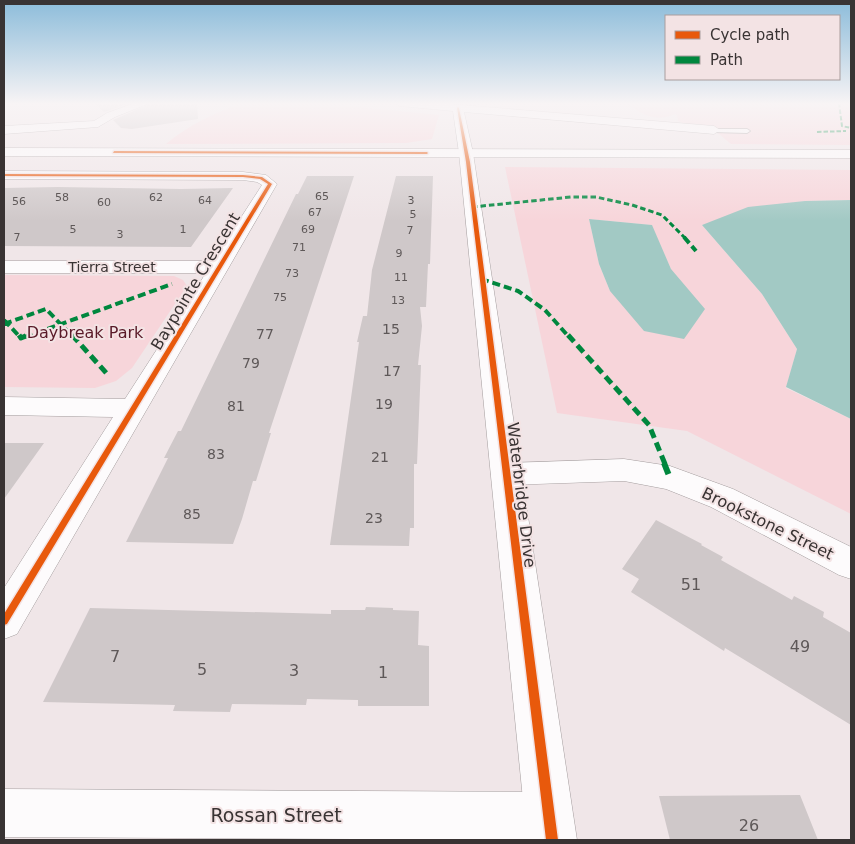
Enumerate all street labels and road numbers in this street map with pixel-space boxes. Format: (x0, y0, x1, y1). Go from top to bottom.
street label: Baypointe Crescent (147, 209, 244, 353)
street label: Tierra Street (67, 259, 156, 275)
street label: Waterbridge Drive (503, 421, 540, 569)
street label: Brookstone Street (699, 483, 837, 564)
street label: Rossan Street (210, 804, 342, 826)

